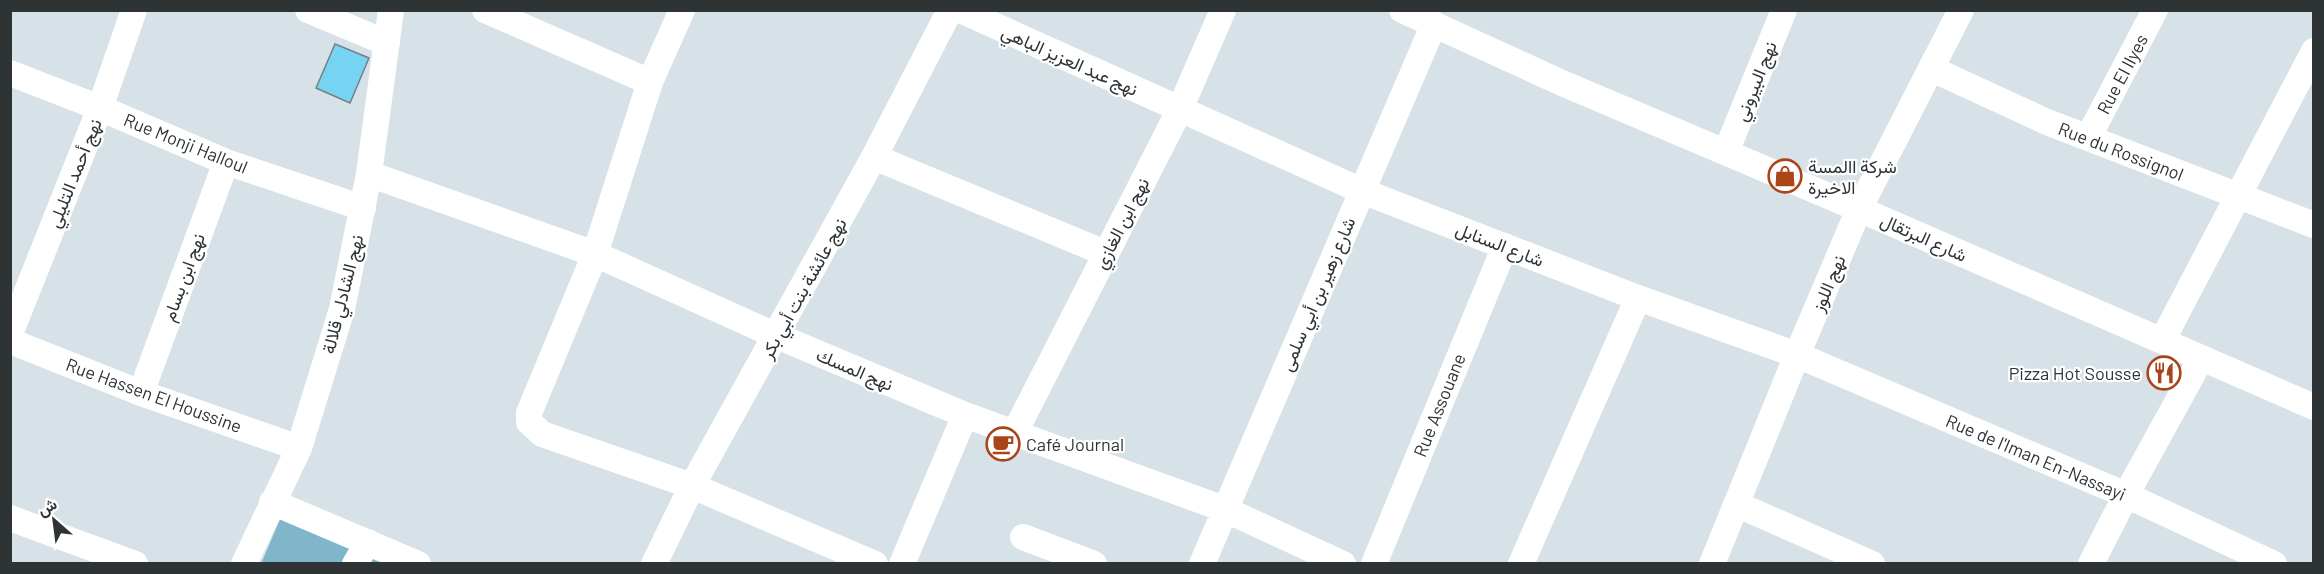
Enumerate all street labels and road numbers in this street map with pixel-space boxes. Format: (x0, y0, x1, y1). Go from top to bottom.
street label: نهج عبد العزيز الباهي (996, 20, 1142, 104)
street label: Rue El Ilyes (2092, 30, 2152, 118)
street label: نهج البيروني (1729, 38, 1786, 126)
street label: Rue Monji Halloul (121, 108, 251, 178)
street label: نهج أحمد التليلي (42, 115, 111, 233)
street label: Rue du Rossignol (2055, 117, 2187, 185)
street label: نهج ابن الغازي (1089, 174, 1158, 275)
street label: شارع البرتقال (1877, 208, 1971, 268)
street label: نهج عائشة بنت أبي بكر (755, 214, 855, 365)
street label: شارع زهير بن أبي سلمى (1275, 214, 1364, 376)
street label: شارع السنابل (1452, 217, 1547, 273)
street label: نهج ابن بسام (157, 230, 211, 325)
street label: نهج الشادلي قلالة (317, 232, 372, 357)
street label: نهج اللوز (1806, 251, 1852, 316)
street label: نهج المسك (812, 343, 897, 397)
street label: Rue Assouane (1408, 350, 1470, 460)
street label: Rue Hassen El Houssine (63, 353, 245, 437)
street label: Rue de l'Iman En-Nassayi (1943, 409, 2129, 505)

